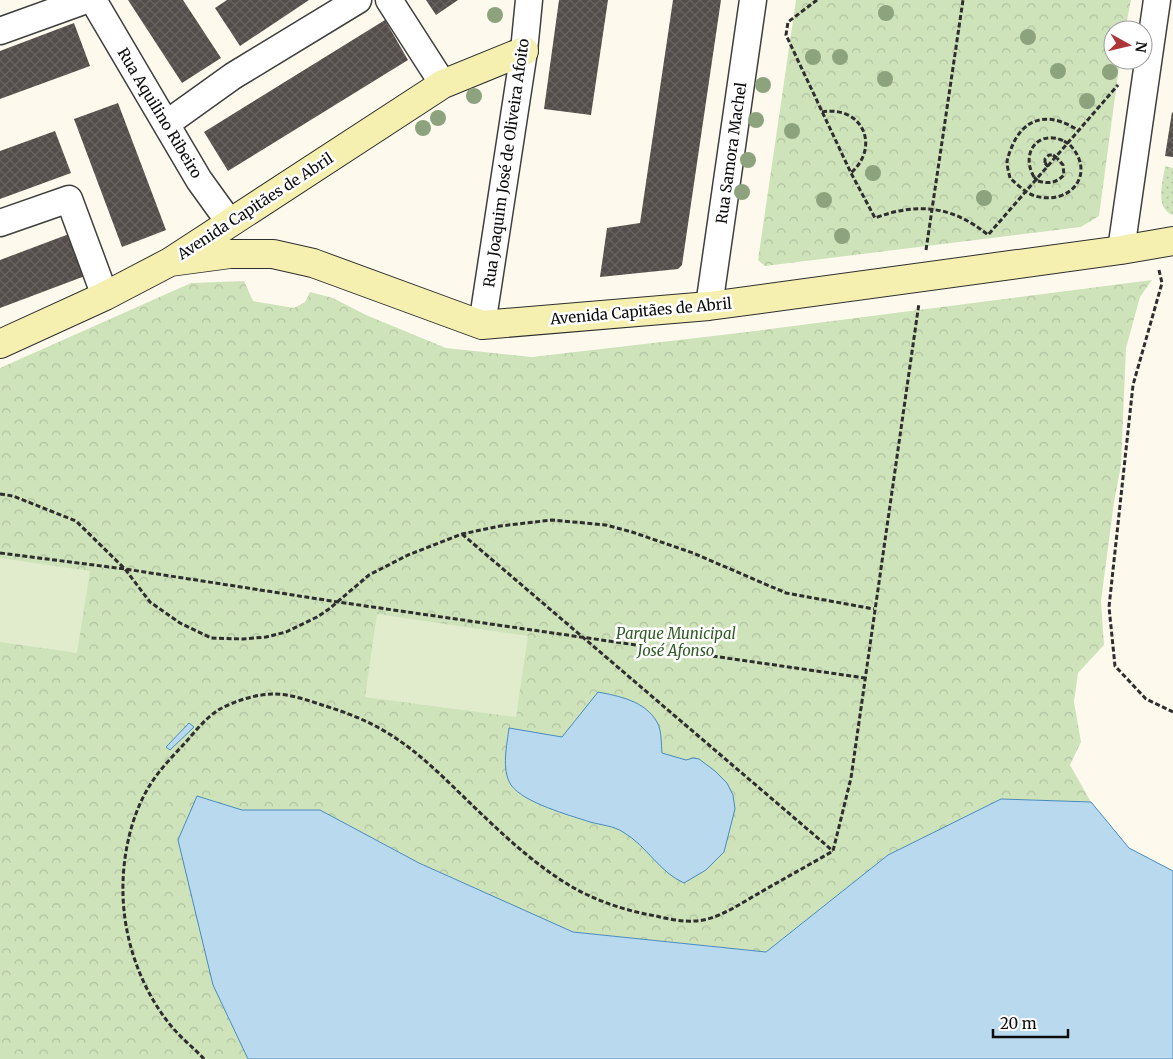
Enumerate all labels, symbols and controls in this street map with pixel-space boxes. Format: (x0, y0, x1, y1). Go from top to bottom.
north arrow (1103, 20, 1153, 70)
street label: Rua Joaquim José de Oliveira Afoito (479, 37, 533, 289)
text: N (1131, 40, 1151, 54)
street label: Rua Aquilino Ribeiro (114, 44, 207, 182)
street label: Rua Samora Machel (712, 81, 750, 225)
street label: Avenida Capitães de Abril (173, 148, 337, 264)
street label: Avenida Capitães de Abril (548, 294, 733, 328)
park label: Parque Municipal José Afonso (616, 624, 736, 660)
scale bar (993, 1006, 1068, 1038)
text: 20 m (1000, 1014, 1037, 1033)

